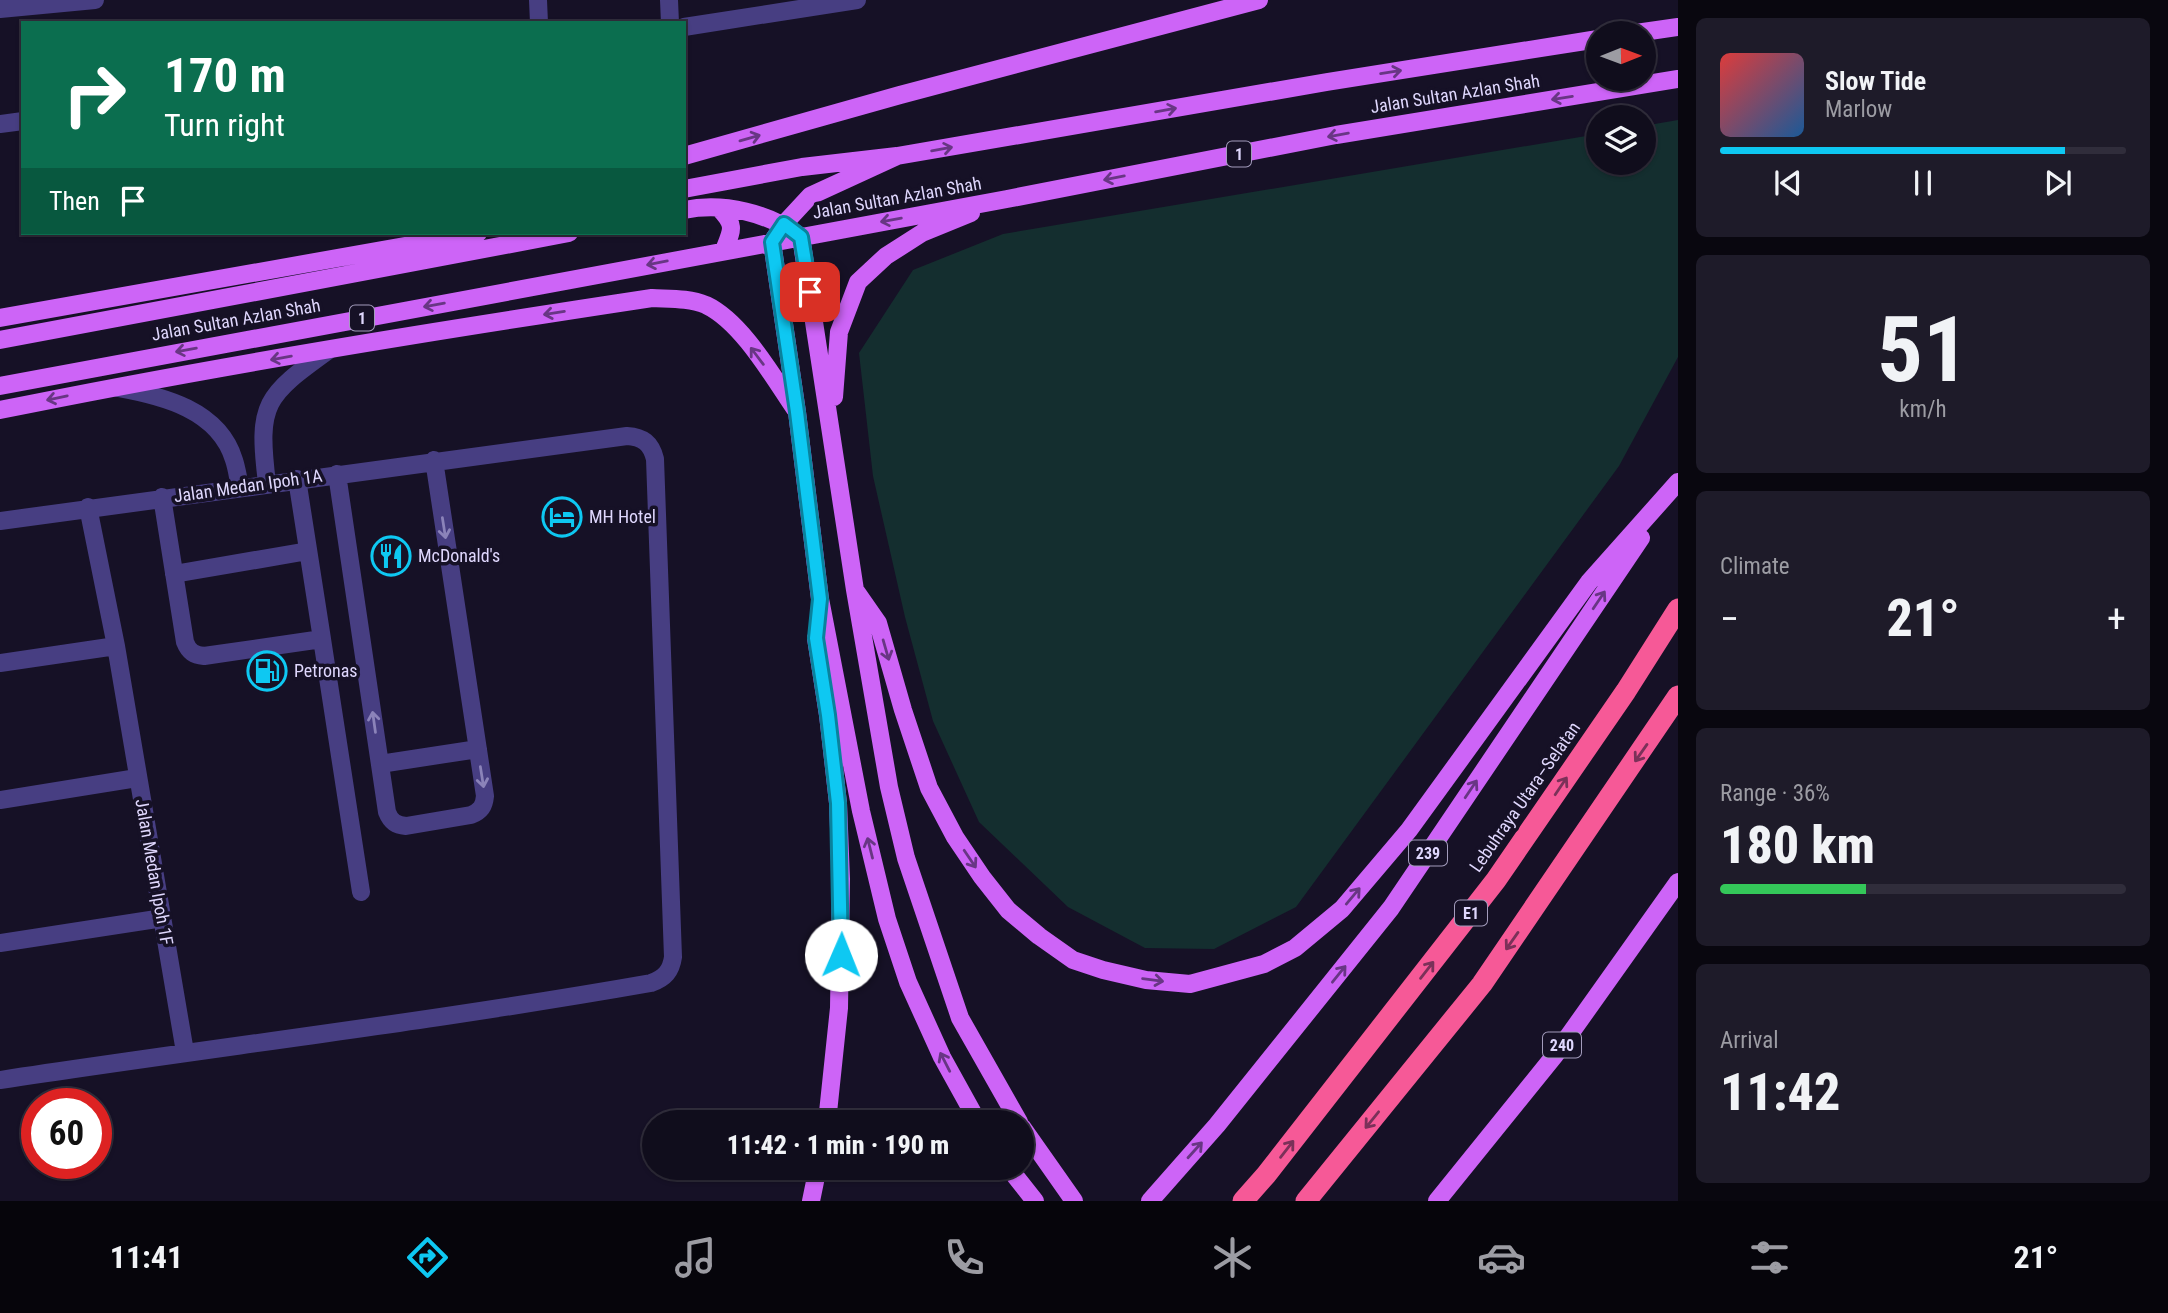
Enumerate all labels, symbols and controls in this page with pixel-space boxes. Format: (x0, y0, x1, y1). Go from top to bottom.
north arrow (1586, 21, 1656, 91)
map controls (1586, 21, 1656, 175)
text: 170 m (164, 47, 286, 104)
icon: right (49, 49, 140, 140)
one-way arrow (1379, 65, 1402, 78)
text: Slow Tide (1825, 66, 1926, 96)
street label: Jalan Sultan Azlan Shah (1369, 70, 1541, 117)
one-way arrow (1551, 92, 1574, 105)
text: Marlow (1825, 96, 1892, 123)
one-way arrow (1154, 103, 1177, 116)
button: layers (1586, 105, 1656, 175)
text: Turn right (164, 106, 285, 144)
one-way arrow (1327, 129, 1350, 142)
one-way arrow (739, 130, 761, 143)
one-way arrow (930, 142, 953, 155)
road number: 1 (1227, 142, 1251, 166)
icon: previous (1769, 164, 1807, 202)
icon: pause (1904, 164, 1942, 202)
icon: next (2039, 164, 2077, 202)
street label: Jalan Sultan Azlan Shah (811, 172, 983, 223)
one-way arrow (1103, 172, 1126, 186)
icon: arrive (114, 182, 152, 220)
text: Then (49, 186, 100, 216)
one-way arrow (880, 214, 903, 228)
one-way arrow (646, 257, 669, 270)
pin (780, 262, 840, 322)
icon: arrive (791, 273, 829, 311)
street label: Jalan Sultan Azlan Shah (150, 294, 322, 345)
text: 51 (1877, 297, 1969, 403)
one-way arrow (423, 299, 446, 312)
road number: 1 (350, 306, 374, 330)
one-way arrow (543, 307, 566, 320)
one-way arrow (175, 344, 198, 358)
one-way arrow (750, 348, 765, 366)
one-way arrow (270, 352, 293, 365)
one-way arrow (46, 392, 69, 406)
text: km/h (1899, 396, 1947, 423)
street label: Jalan Medan Ipoh 1A (172, 465, 324, 506)
hotel icon: MH Hotel (541, 496, 583, 538)
place label: MH Hotel (589, 506, 656, 527)
one-way arrow (438, 516, 451, 539)
restaurant icon: McDonald's (370, 535, 412, 577)
place label: McDonald's (418, 545, 500, 566)
text: Climate (1720, 553, 1790, 580)
text: 21° (1886, 588, 1960, 649)
one-way arrow (1592, 591, 1606, 611)
text: − (1720, 597, 1739, 641)
text: + (2107, 597, 2126, 641)
one-way arrow (880, 639, 893, 661)
fuel station icon: Petronas (246, 650, 288, 692)
place label: Petronas (294, 660, 358, 681)
one-way arrow (367, 711, 380, 734)
street label: Lebuhraya Utara–Selatan (1465, 718, 1584, 876)
one-way arrow (1634, 743, 1648, 763)
one-way arrow (476, 765, 489, 788)
one-way arrow (1554, 777, 1568, 796)
one-way arrow (1464, 780, 1479, 799)
text: Range · 36% (1720, 780, 1830, 807)
street label: Jalan Medan Ipoh 1F (131, 797, 178, 947)
text: 180 km (1720, 815, 1875, 876)
one-way arrow (863, 837, 876, 860)
road number: 239 (1409, 840, 1447, 866)
one-way arrow (963, 849, 977, 869)
one-way arrow (1345, 888, 1361, 906)
road number: E1 (1455, 900, 1487, 925)
position arrow (804, 918, 878, 992)
one-way arrow (1505, 931, 1519, 950)
one-way arrow (1419, 961, 1434, 979)
one-way arrow (1331, 965, 1346, 983)
one-way arrow (1141, 974, 1163, 987)
text: Arrival (1720, 1027, 1779, 1054)
road number: 240 (1543, 1032, 1581, 1058)
one-way arrow (937, 1052, 951, 1073)
text: 11:42 (1720, 1062, 1840, 1123)
speed limit sign: 60 (21, 1088, 112, 1179)
one-way arrow (1364, 1111, 1380, 1129)
text: 11:42 · 1 min · 190 m (727, 1130, 949, 1160)
one-way arrow (1279, 1140, 1294, 1159)
one-way arrow (1187, 1141, 1203, 1159)
icon: directions (403, 1233, 452, 1282)
icon: music (671, 1233, 720, 1282)
icon: phone (940, 1233, 989, 1282)
icon: climate (1208, 1233, 1257, 1282)
icon: car (1477, 1233, 1526, 1282)
icon: filters (1745, 1233, 1794, 1282)
text: 11:41 (110, 1238, 183, 1276)
text: 21° (2013, 1238, 2058, 1276)

